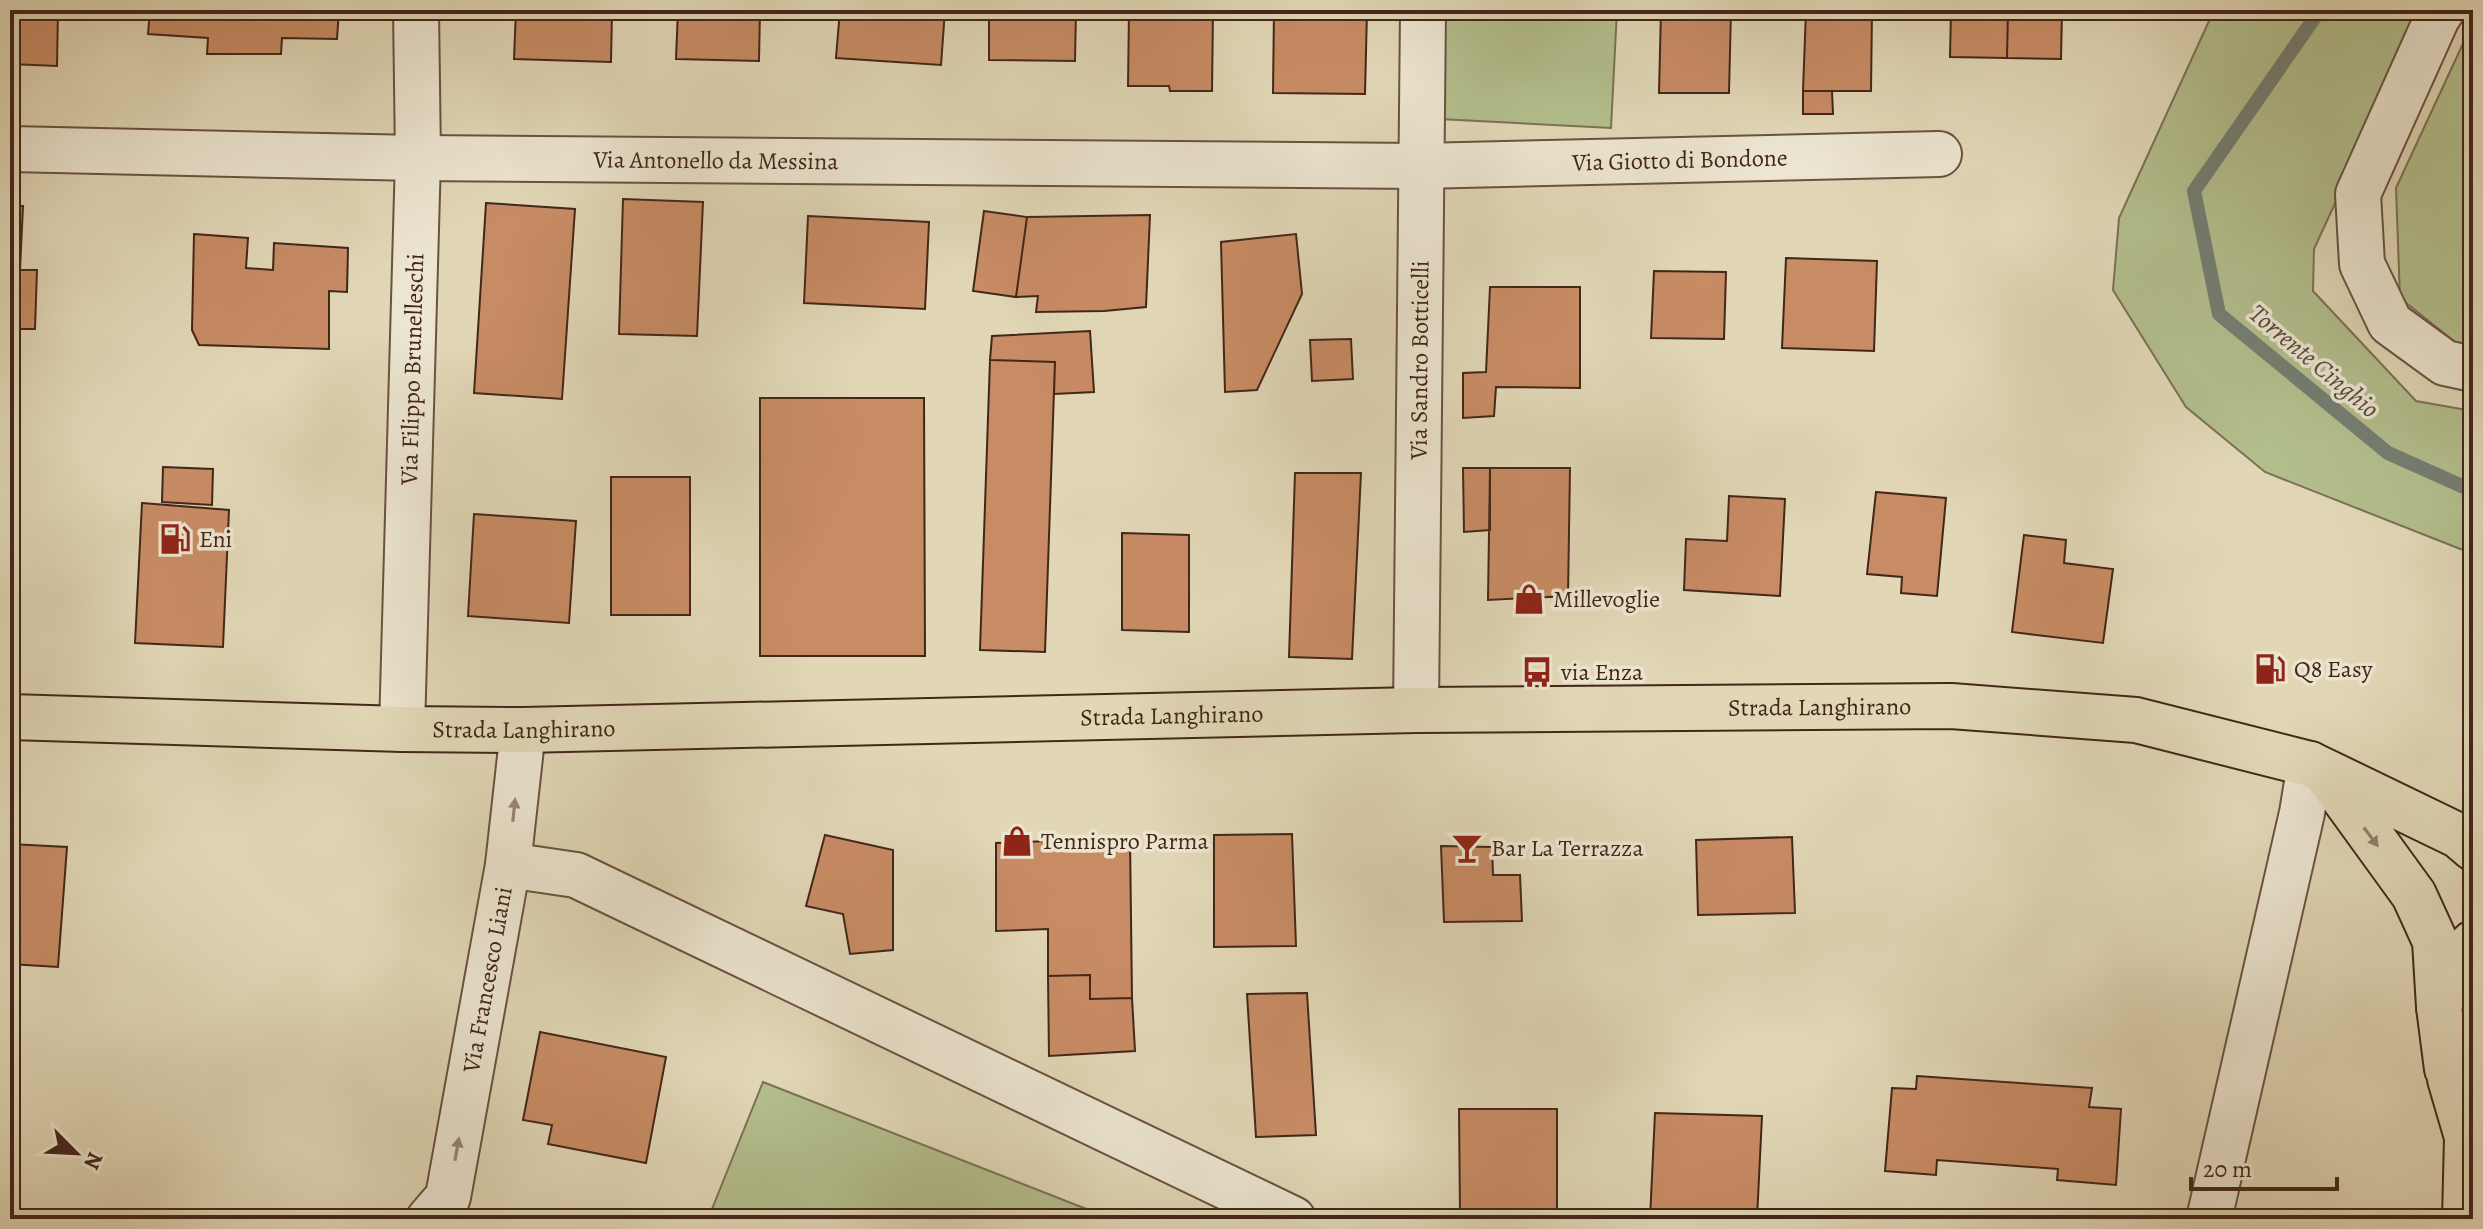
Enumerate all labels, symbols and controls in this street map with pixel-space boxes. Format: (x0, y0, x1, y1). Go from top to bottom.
street label: Via Giotto di Bondone (1571, 142, 1788, 179)
street label: Via Antonello da Messina (592, 143, 839, 177)
street label: Via Filippo Brunelleschi (393, 253, 431, 486)
street label: Via Sandro Botticelli (1402, 260, 1436, 461)
water label: Torrente Cinghio (2241, 296, 2387, 426)
fuel station icon: Eni (158, 522, 192, 556)
place label: Eni (199, 523, 232, 555)
shop icon: Millevoglie (1512, 582, 1546, 616)
place label: Millevoglie (1553, 583, 1660, 615)
fuel station icon: Q8 Easy (2253, 652, 2287, 686)
place label: Q8 Easy (2294, 653, 2373, 685)
bus stop icon: via Enza (1520, 655, 1554, 689)
place label: via Enza (1560, 656, 1644, 688)
street label: Strada Langhirano (1728, 690, 1911, 724)
street label: Strada Langhirano (1080, 697, 1264, 734)
street label: Strada Langhirano (432, 712, 616, 746)
one-way arrow (508, 797, 521, 822)
shop icon: Tennispro Parma (1000, 824, 1034, 858)
place label: Tennispro Parma (1041, 825, 1210, 857)
one-way arrow (2363, 826, 2379, 847)
bar icon: Bar La Terrazza (1450, 831, 1484, 865)
place label: Bar La Terrazza (1491, 832, 1644, 864)
street label: Via Francesco Liani (455, 884, 520, 1076)
north arrow (36, 1113, 116, 1193)
one-way arrow (451, 1136, 463, 1161)
scale bar (2191, 1141, 2337, 1191)
text: N (76, 1147, 110, 1174)
text: 20 m (2203, 1153, 2252, 1185)

